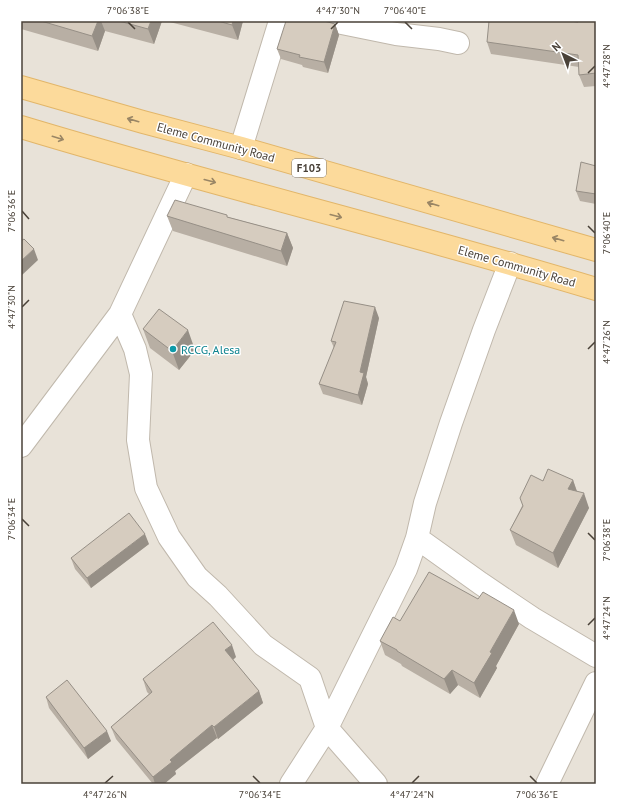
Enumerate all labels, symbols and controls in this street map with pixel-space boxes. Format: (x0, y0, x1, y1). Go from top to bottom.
text: 7°06'38"E (107, 4, 149, 17)
text: 4°47'30"N (316, 4, 360, 17)
text: 7°06'40"E (384, 4, 426, 17)
north arrow (543, 34, 583, 74)
text: N (549, 39, 564, 54)
text: 4°47'28"N (600, 44, 613, 88)
one-way arrow (127, 116, 140, 123)
street label: Eleme Community Road (155, 119, 277, 165)
one-way arrow (52, 135, 65, 142)
road number: F103 (292, 159, 326, 177)
one-way arrow (204, 178, 217, 185)
text: 7°06'36"E (5, 190, 18, 232)
one-way arrow (427, 200, 440, 207)
one-way arrow (329, 212, 342, 220)
text: 7°06'40"E (600, 212, 613, 254)
one-way arrow (552, 235, 565, 243)
street label: Eleme Community Road (457, 242, 577, 290)
text: 4°47'30"N (5, 285, 18, 329)
text: 4°47'26"N (600, 320, 613, 364)
place label: RCCG, Alesa (181, 342, 240, 357)
marker: RCCG, Alesa (168, 344, 178, 354)
text: 7°06'34"E (5, 498, 18, 540)
text: 7°06'38"E (600, 519, 613, 561)
text: 4°47'24"N (600, 596, 613, 640)
text: 4°47'26"N (83, 788, 127, 801)
text: 7°06'34"E (239, 788, 281, 801)
text: 4°47'24"N (390, 788, 434, 801)
text: 7°06'36"E (516, 788, 558, 801)

